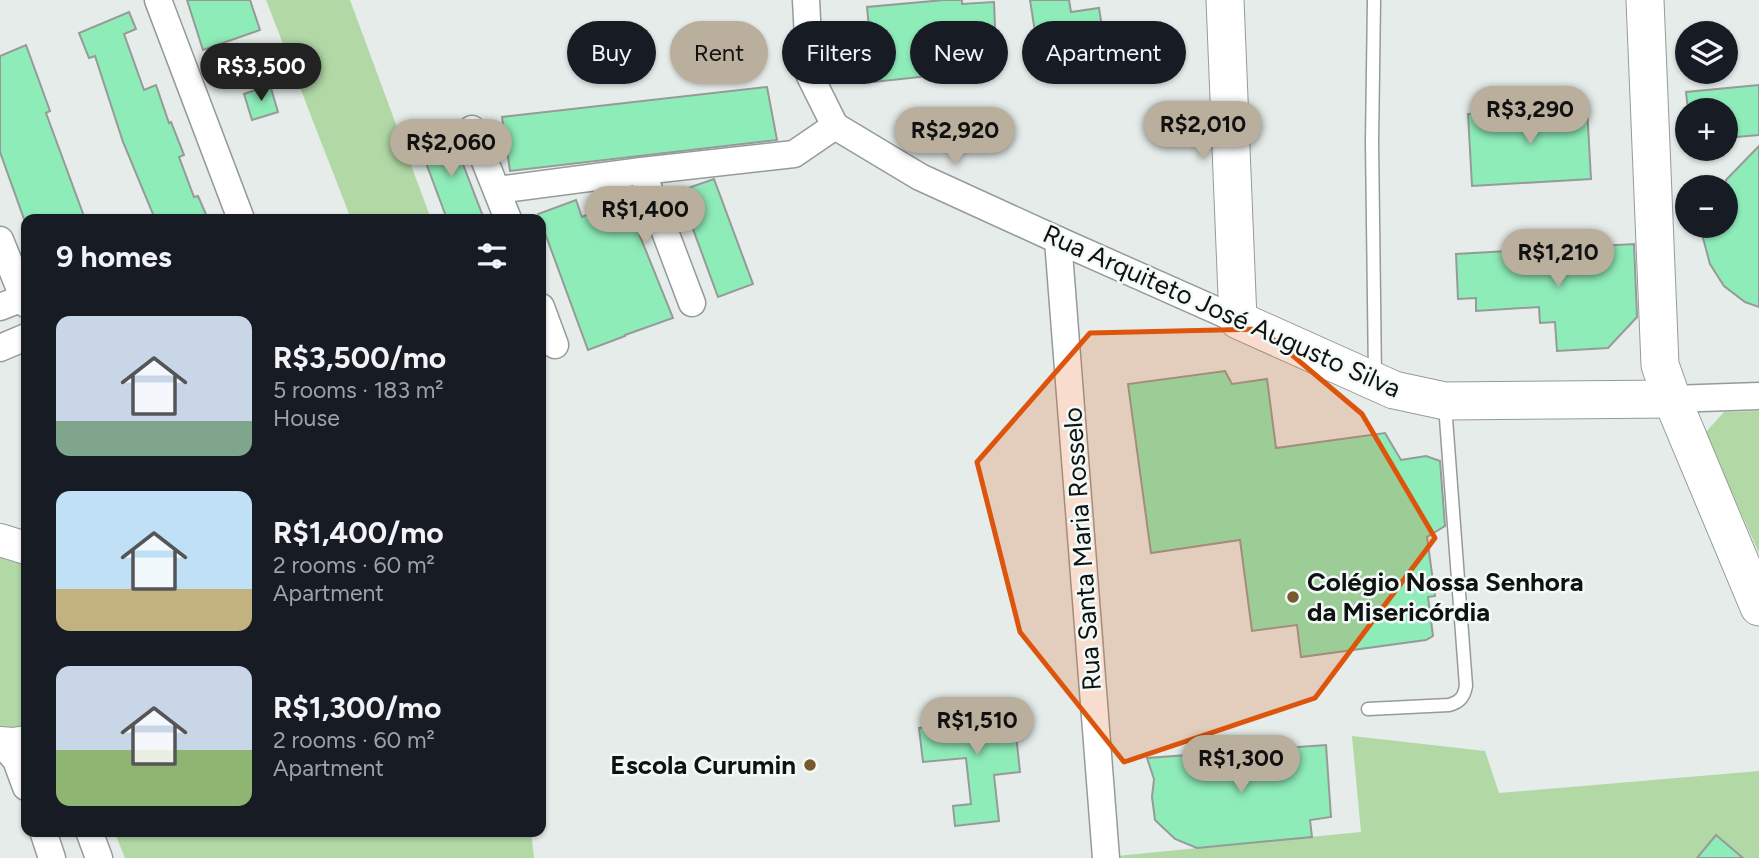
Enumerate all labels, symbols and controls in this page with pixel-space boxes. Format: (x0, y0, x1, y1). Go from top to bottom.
chip: Buy (567, 21, 656, 84)
chip: Rent (670, 21, 768, 84)
chip: Filters (782, 21, 896, 84)
chip: New (910, 21, 1008, 84)
chip: Apartment (1022, 21, 1186, 84)
map controls (1675, 21, 1738, 238)
button: layers (1675, 21, 1738, 84)
pin: R$3,500 (196, 43, 326, 103)
text: R$3,500 (216, 52, 306, 80)
pin: R$3,290 (1465, 86, 1595, 146)
text: R$3,290 (1486, 95, 1574, 123)
button: + (1675, 98, 1738, 161)
pin: R$2,010 (1138, 102, 1268, 161)
pin: R$2,920 (890, 108, 1020, 167)
text: R$2,010 (1160, 110, 1246, 138)
text: R$2,920 (911, 116, 999, 144)
pin: R$2,060 (386, 120, 516, 179)
text: R$2,060 (406, 128, 496, 156)
button: − (1675, 175, 1738, 238)
pin: R$1,400 (580, 187, 710, 246)
text: R$1,400 (601, 195, 689, 223)
street label: Rua Arquiteto José Augusto Silva (1038, 217, 1406, 405)
pin: R$1,210 (1493, 230, 1623, 289)
icon: filters (473, 237, 511, 275)
text: 9 homes (56, 238, 172, 275)
text: R$1,210 (1517, 238, 1599, 266)
text: R$3,500/mo (273, 339, 446, 376)
icon: home (112, 344, 196, 428)
text: 5 rooms · 183 m² (273, 376, 444, 404)
text: House (273, 404, 340, 432)
street label: Rua Santa Maria Rosselo (1056, 406, 1108, 692)
text: R$1,400/mo (273, 514, 444, 551)
icon: home (112, 519, 196, 603)
text: 2 rooms · 60 m² (273, 551, 435, 579)
place label: Colégio Nossa Senhora da Misericórdia (1307, 566, 1584, 628)
text: Apartment (273, 579, 384, 607)
marker: Colégio Nossa Senhora da Misericórdia (1285, 589, 1301, 605)
text: R$1,300/mo (273, 689, 441, 726)
icon: home (112, 694, 196, 778)
pin: R$1,510 (912, 698, 1042, 757)
text: R$1,510 (936, 706, 1018, 734)
text: 2 rooms · 60 m² (273, 726, 435, 754)
pin: R$1,300 (1176, 736, 1306, 795)
text: R$1,300 (1198, 744, 1284, 772)
place label: Escola Curumin (610, 749, 796, 781)
text: Apartment (273, 754, 384, 782)
marker: Escola Curumin (802, 757, 818, 773)

